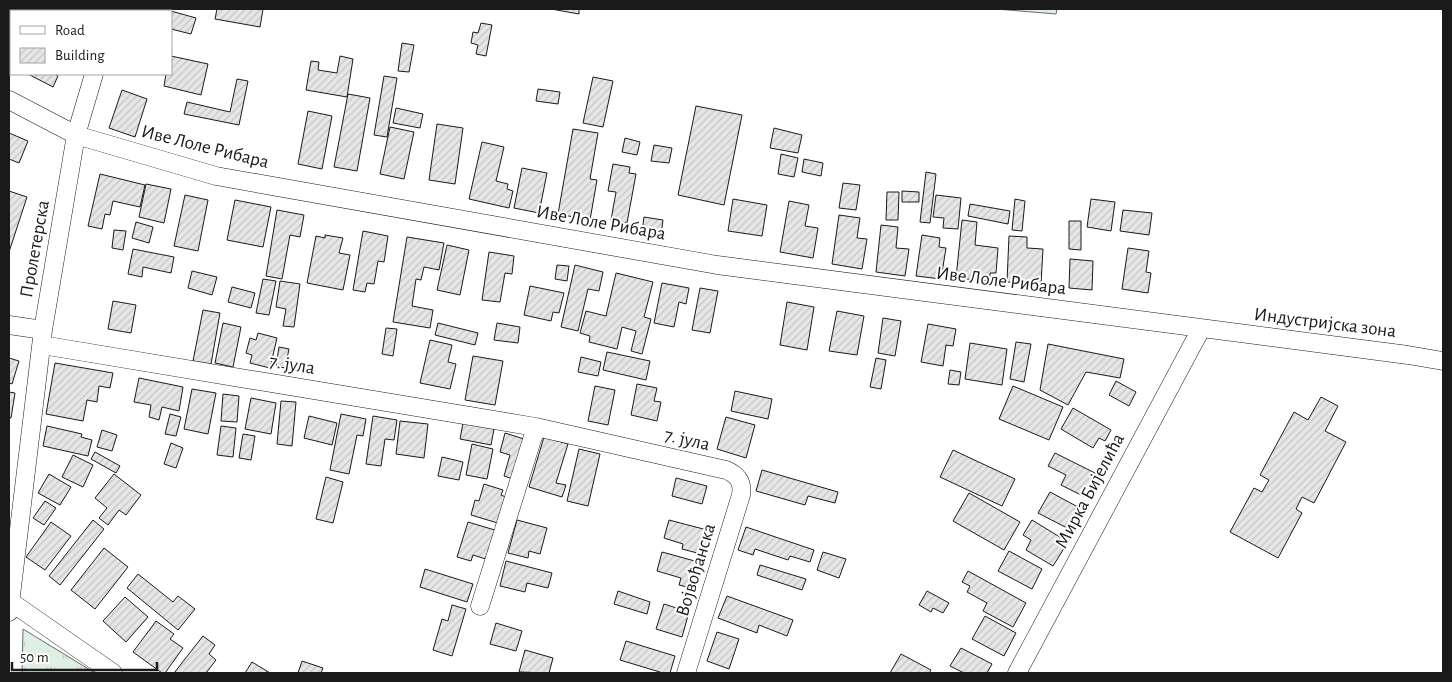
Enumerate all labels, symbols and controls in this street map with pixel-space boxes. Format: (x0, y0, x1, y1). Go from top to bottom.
legend (10, 10, 172, 75)
text: Road (55, 23, 85, 38)
text: Building (55, 48, 105, 63)
street label: Иве Лоле Рибара (139, 122, 271, 172)
street label: Пролетерска (17, 199, 53, 299)
street label: Иве Лоле Рибара (535, 202, 667, 244)
street label: Иве Лоле Рибара (935, 264, 1067, 298)
street label: Индустријска зона (1253, 305, 1397, 341)
street label: 7. јула (268, 352, 316, 378)
street label: 7. јула (662, 426, 712, 454)
street label: Мирка Бијелића (1052, 430, 1128, 552)
street label: Војвођанска (673, 521, 719, 619)
scale bar (12, 640, 158, 672)
text: 50 m (20, 650, 49, 665)

